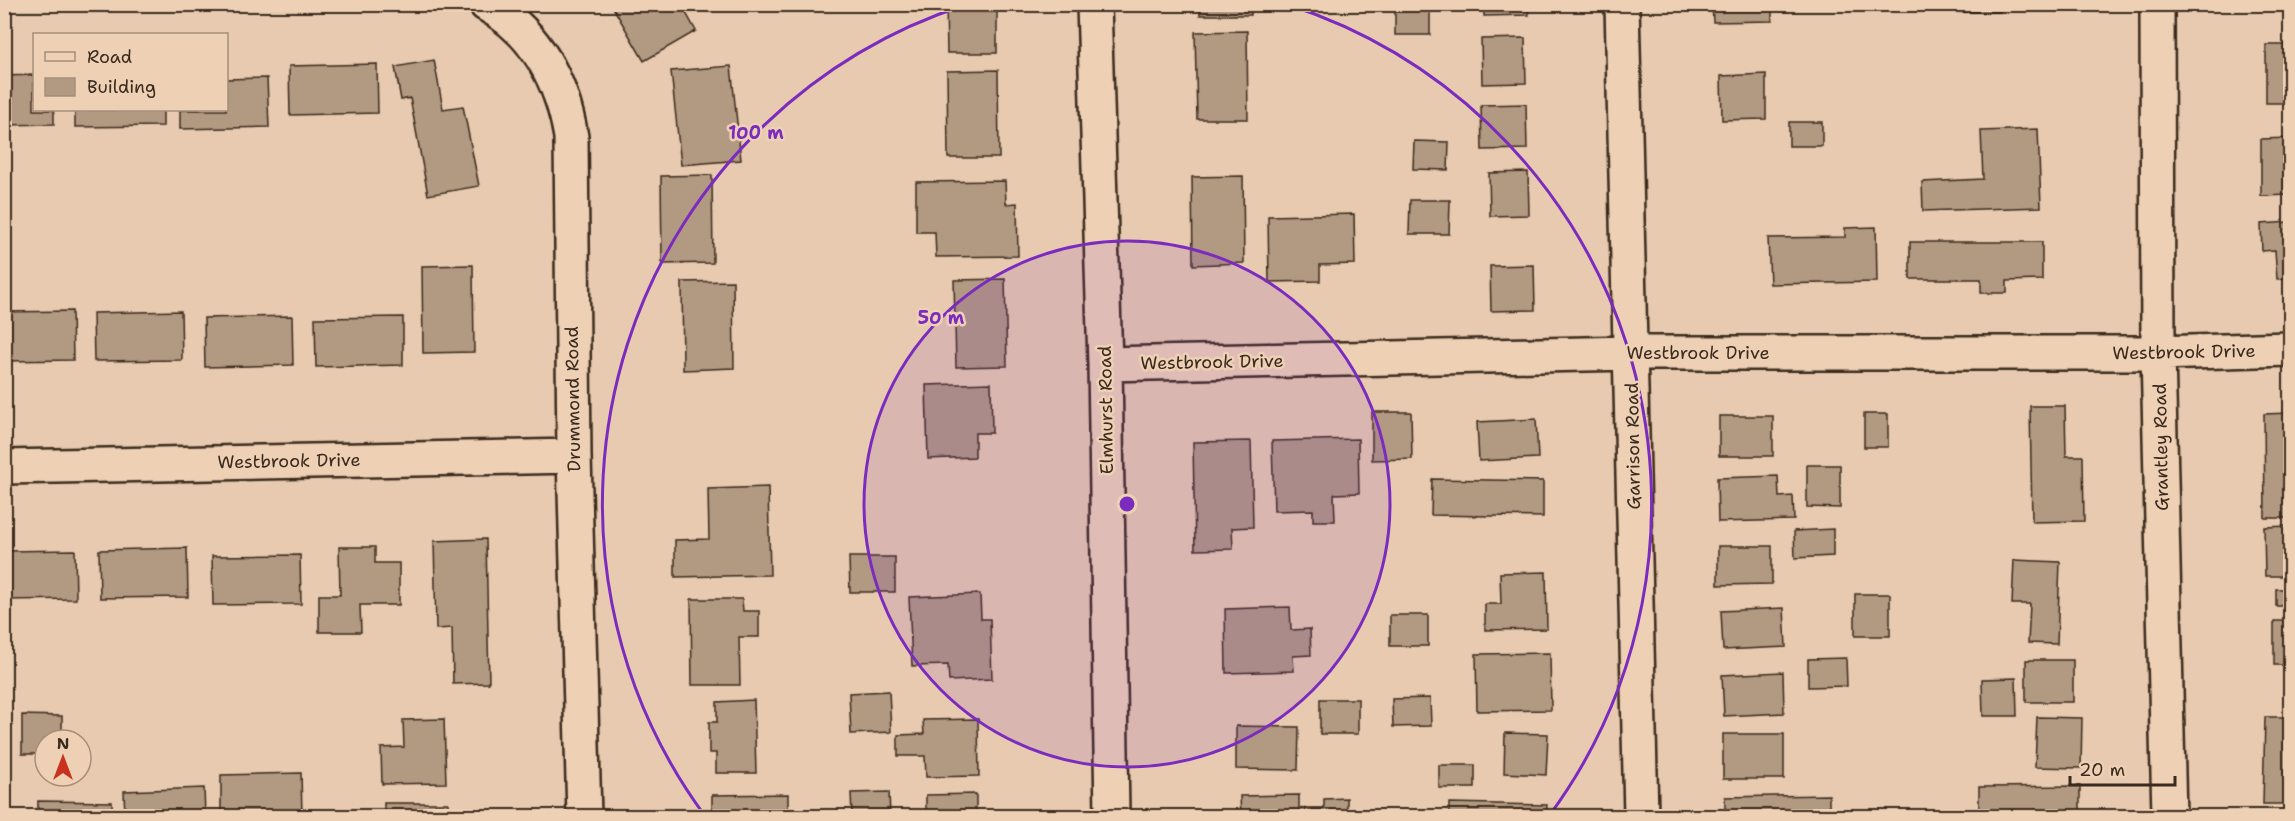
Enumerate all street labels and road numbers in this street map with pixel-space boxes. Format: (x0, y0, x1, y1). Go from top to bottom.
street label: Drummond Road (560, 326, 586, 472)
street label: Westbrook Drive (2112, 339, 2256, 365)
street label: Westbrook Drive (1626, 341, 1770, 365)
street label: Elmhurst Road (1093, 345, 1119, 475)
street label: Westbrook Drive (1140, 349, 1284, 375)
street label: Garrison Road (1620, 382, 1646, 510)
street label: Grantley Road (2148, 383, 2174, 511)
street label: Westbrook Drive (217, 448, 361, 474)

